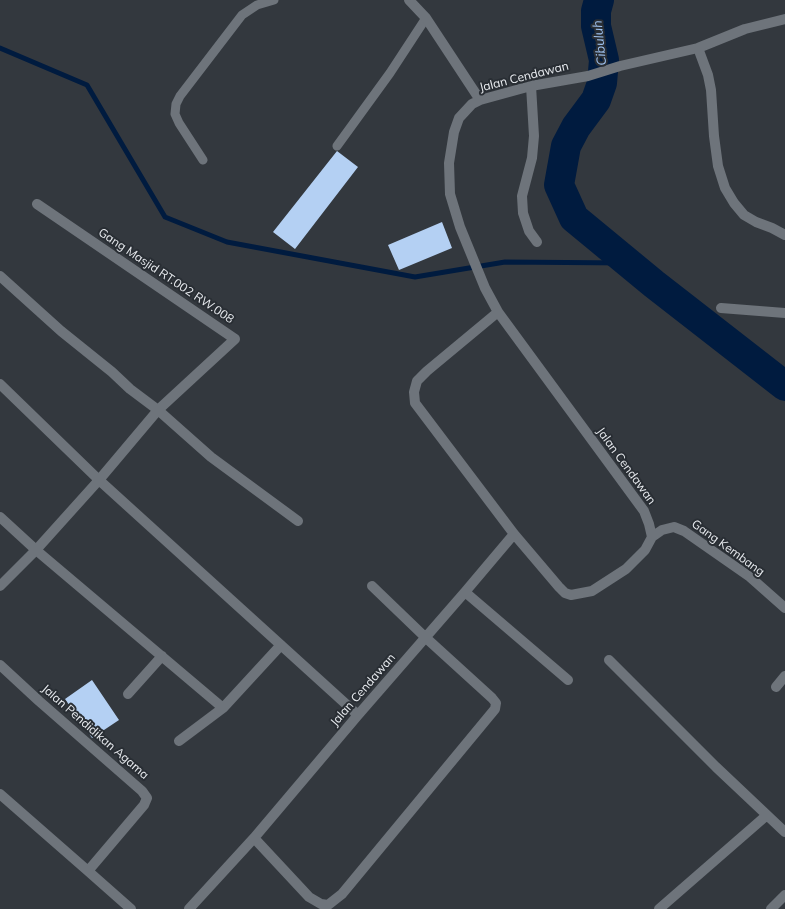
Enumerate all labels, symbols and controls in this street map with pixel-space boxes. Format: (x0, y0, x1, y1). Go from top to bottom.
water label: Cibuluh (590, 20, 610, 66)
street label: Jalan Cendawan (478, 59, 570, 95)
street label: Gang Masjid RT.002 RW.008 (96, 225, 236, 327)
street label: Jalan Cendawan (593, 425, 659, 507)
street label: Gang Kembang (689, 517, 767, 579)
street label: Jalan Cendawan (328, 651, 398, 729)
street label: Jalan Pendidikan Agama (39, 682, 151, 782)

